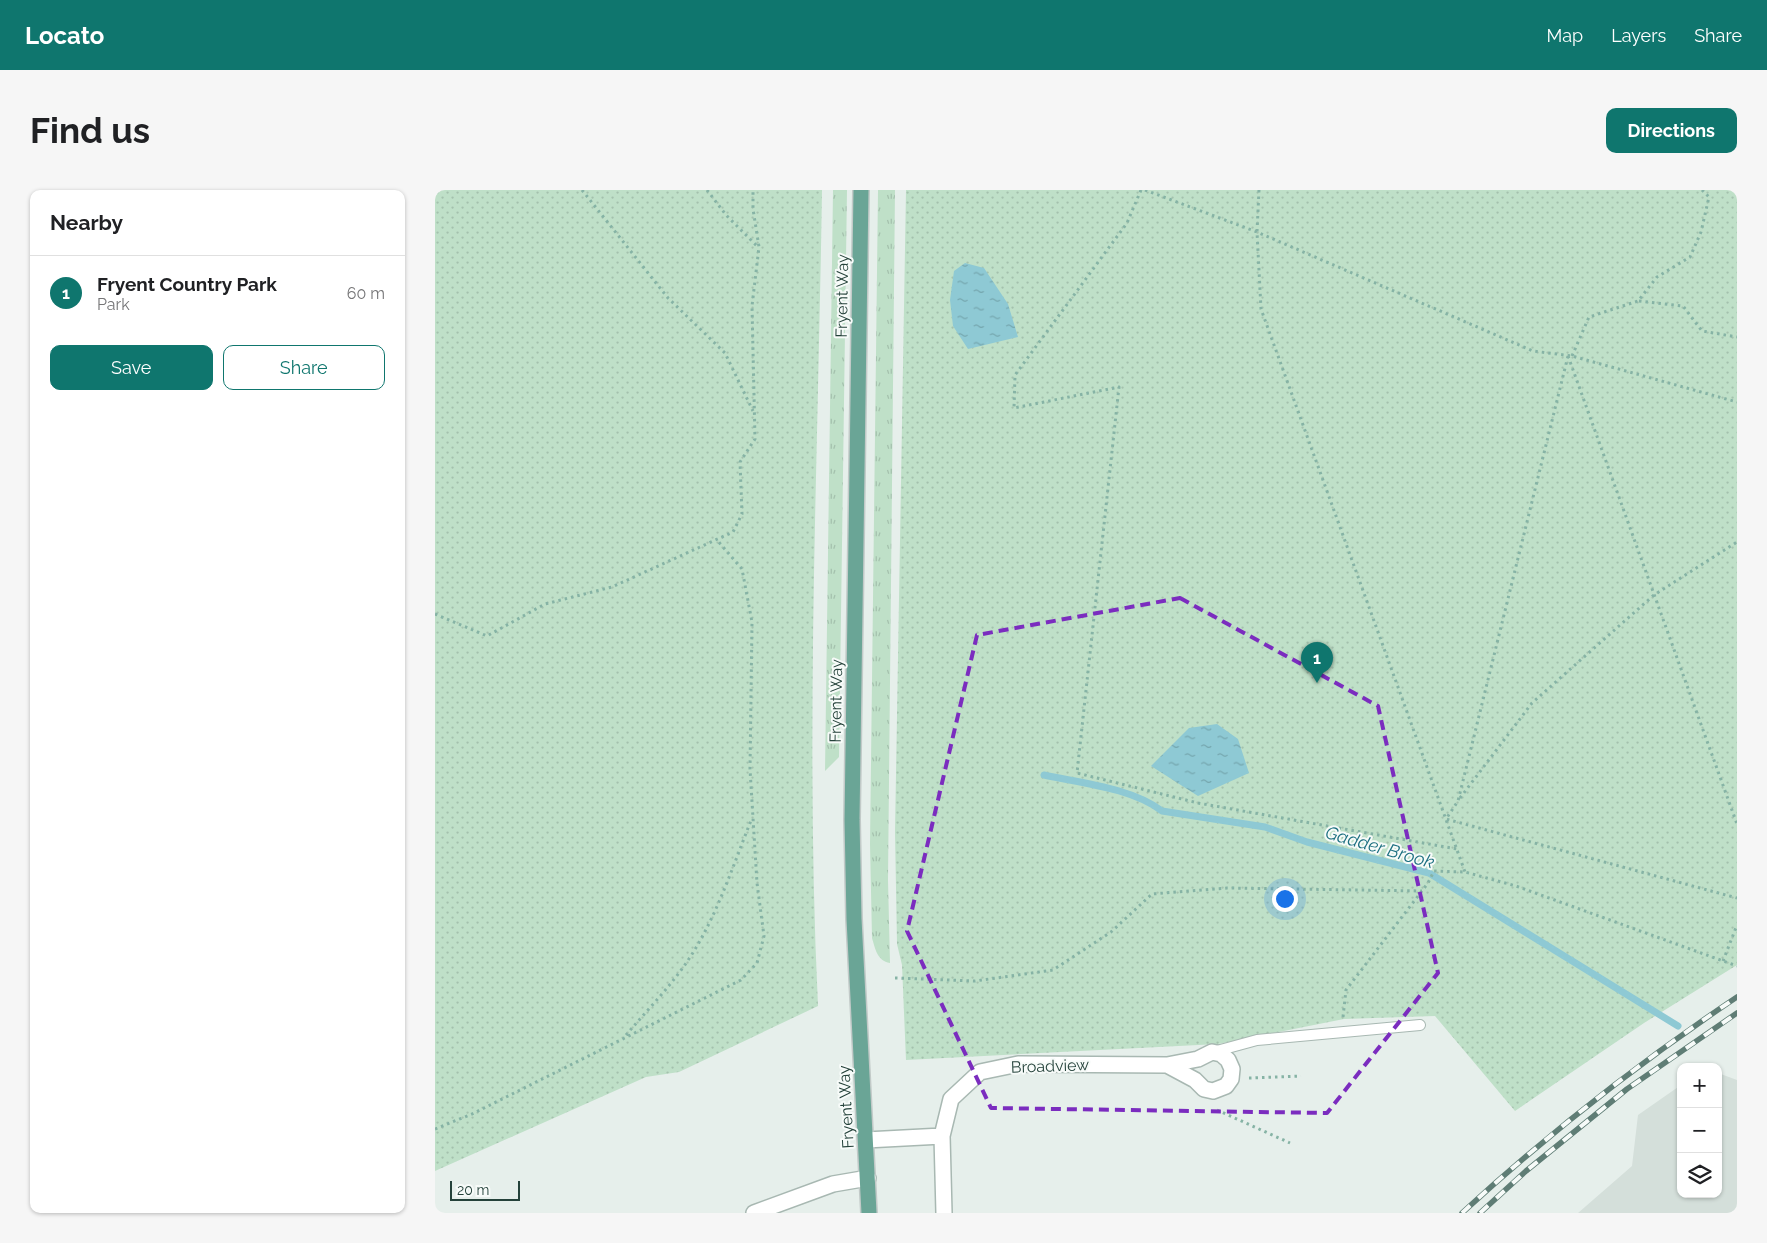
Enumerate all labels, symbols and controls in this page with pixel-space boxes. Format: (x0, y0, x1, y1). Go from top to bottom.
text: Locato (25, 21, 104, 50)
text: Map (1547, 25, 1583, 46)
text: Layers (1611, 25, 1666, 46)
text: Share (1694, 25, 1742, 46)
button: Directions (1606, 108, 1737, 153)
text: Find us (30, 110, 150, 151)
text: Nearby (50, 210, 123, 235)
street label: Fryent Way (832, 254, 852, 338)
text: Fryent Country Park (97, 273, 277, 295)
text: 1 (62, 284, 70, 303)
text: 60 m (347, 284, 385, 303)
text: Park (97, 295, 130, 314)
button: Save (50, 345, 213, 390)
button: Share (223, 345, 385, 390)
pin: 1 (1301, 642, 1333, 683)
street label: Fryent Way (826, 659, 846, 743)
water label: Gadder Brook (1323, 821, 1437, 873)
your location (1272, 886, 1298, 912)
street label: Broadview (1010, 1055, 1090, 1077)
map controls (1677, 1063, 1722, 1198)
button: + (1677, 1063, 1722, 1108)
street label: Fryent Way (834, 1065, 858, 1149)
button: − (1677, 1108, 1722, 1153)
button: layers (1677, 1153, 1722, 1198)
scale bar (450, 1178, 520, 1201)
text: 20 m (457, 1182, 489, 1198)

